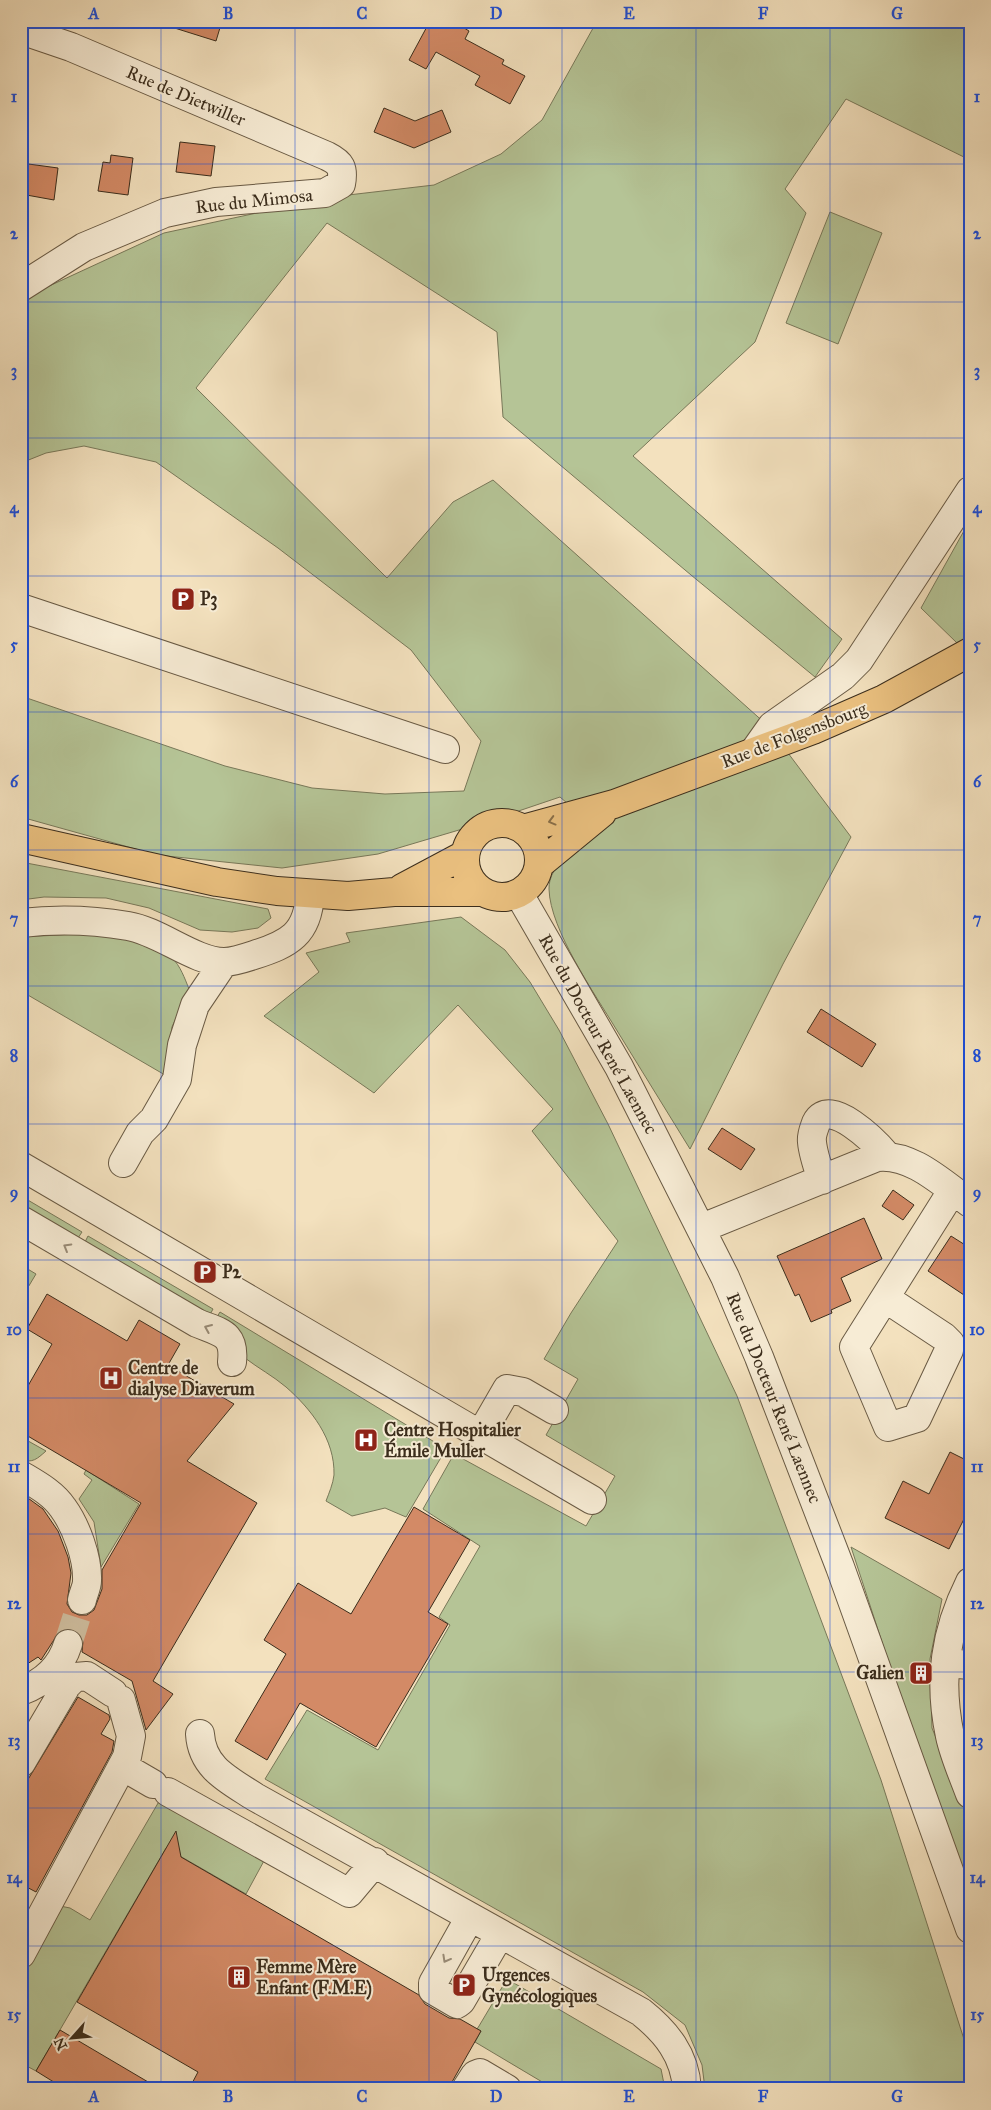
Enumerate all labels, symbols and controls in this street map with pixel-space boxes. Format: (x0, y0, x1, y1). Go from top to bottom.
text: A (88, 4, 100, 23)
text: B (223, 4, 233, 23)
text: C (357, 4, 368, 23)
text: D (490, 4, 503, 23)
text: E (623, 4, 635, 23)
text: F (758, 4, 769, 23)
text: G (891, 4, 903, 23)
street label: Rue de Dietwiller (123, 61, 249, 131)
text: 1 (11, 87, 18, 106)
text: 1 (974, 87, 981, 106)
street label: Rue du Mimosa (194, 184, 314, 218)
text: 2 (10, 224, 19, 243)
text: 2 (973, 224, 982, 243)
text: 3 (11, 361, 17, 381)
text: 3 (974, 361, 980, 381)
text: 4 (10, 498, 20, 518)
text: 4 (973, 498, 983, 518)
parking icon: P3 (170, 586, 196, 612)
place label: P3 (200, 588, 218, 611)
text: 5 (10, 635, 18, 654)
text: 5 (973, 635, 981, 654)
street label: Rue de Folgensbourg (718, 697, 871, 774)
text: 6 (10, 772, 19, 791)
text: 6 (973, 772, 982, 791)
one-way arrow (547, 815, 556, 826)
text: 7 (10, 909, 19, 928)
text: 7 (973, 909, 982, 928)
street label: Rue du Docteur René Laennec (534, 930, 662, 1138)
text: 8 (10, 1046, 18, 1065)
text: 8 (973, 1046, 981, 1065)
text: 9 (10, 1183, 18, 1203)
text: 9 (973, 1183, 981, 1203)
one-way arrow (63, 1244, 72, 1254)
parking icon: P2 (192, 1259, 218, 1285)
place label: P2 (222, 1261, 242, 1283)
street label: Rue du Docteur René Laennec (722, 1289, 827, 1507)
text: 10 (6, 1320, 22, 1339)
text: 10 (969, 1320, 985, 1339)
one-way arrow (204, 1323, 213, 1334)
place label: Centre de dialyse Diaverum (128, 1357, 255, 1401)
hospital icon: Centre de dialyse Diaverum (98, 1365, 124, 1391)
place label: Centre Hospitalier Émile Muller (384, 1419, 522, 1462)
hospital icon: Centre Hospitalier Émile Muller (353, 1427, 379, 1453)
text: 11 (8, 1457, 21, 1476)
text: 11 (971, 1457, 984, 1476)
text: 12 (7, 1594, 22, 1613)
text: 12 (970, 1594, 985, 1613)
building icon: Galien (908, 1660, 934, 1686)
place label: Galien (856, 1662, 904, 1684)
text: 13 (8, 1731, 20, 1751)
text: 13 (971, 1731, 983, 1751)
text: 14 (6, 1868, 23, 1888)
text: 14 (969, 1868, 986, 1888)
one-way arrow (442, 1954, 452, 1963)
place label: Femme Mère Enfant (F.M.E) (256, 1956, 372, 2000)
building icon: Femme Mère Enfant (F.M.E) (226, 1964, 252, 1990)
place label: Urgences Gynécologiques (482, 1964, 598, 2008)
parking icon: Urgences Gynécologiques (451, 1972, 477, 1998)
text: 15 (7, 2005, 21, 2024)
text: 15 (970, 2005, 984, 2024)
north arrow (48, 2012, 98, 2062)
text: N (51, 2034, 71, 2053)
text: A (88, 2087, 100, 2106)
text: B (223, 2087, 233, 2106)
text: C (357, 2087, 368, 2106)
text: D (490, 2087, 503, 2106)
text: E (623, 2087, 635, 2106)
text: F (758, 2087, 769, 2106)
text: G (891, 2087, 903, 2106)

